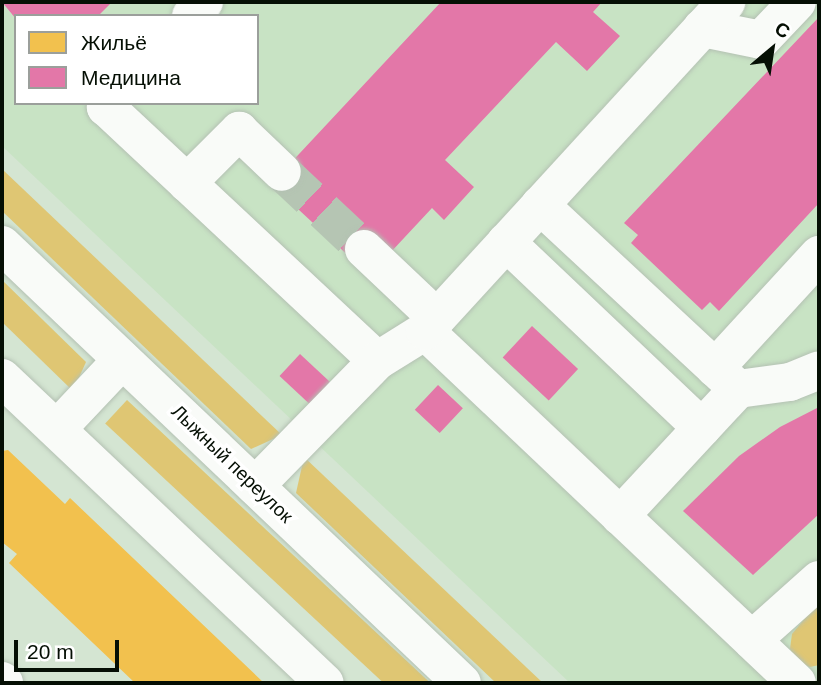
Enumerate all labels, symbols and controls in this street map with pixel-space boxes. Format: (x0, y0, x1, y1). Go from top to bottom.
legend (14, 14, 259, 105)
north arrow (737, 14, 807, 84)
text: С (771, 18, 794, 43)
text: Жильё (81, 31, 147, 54)
text: Медицина (81, 66, 181, 89)
street label: Лыжный переулок (167, 400, 297, 528)
scale bar (18, 626, 122, 670)
text: 20 m (27, 640, 74, 663)

